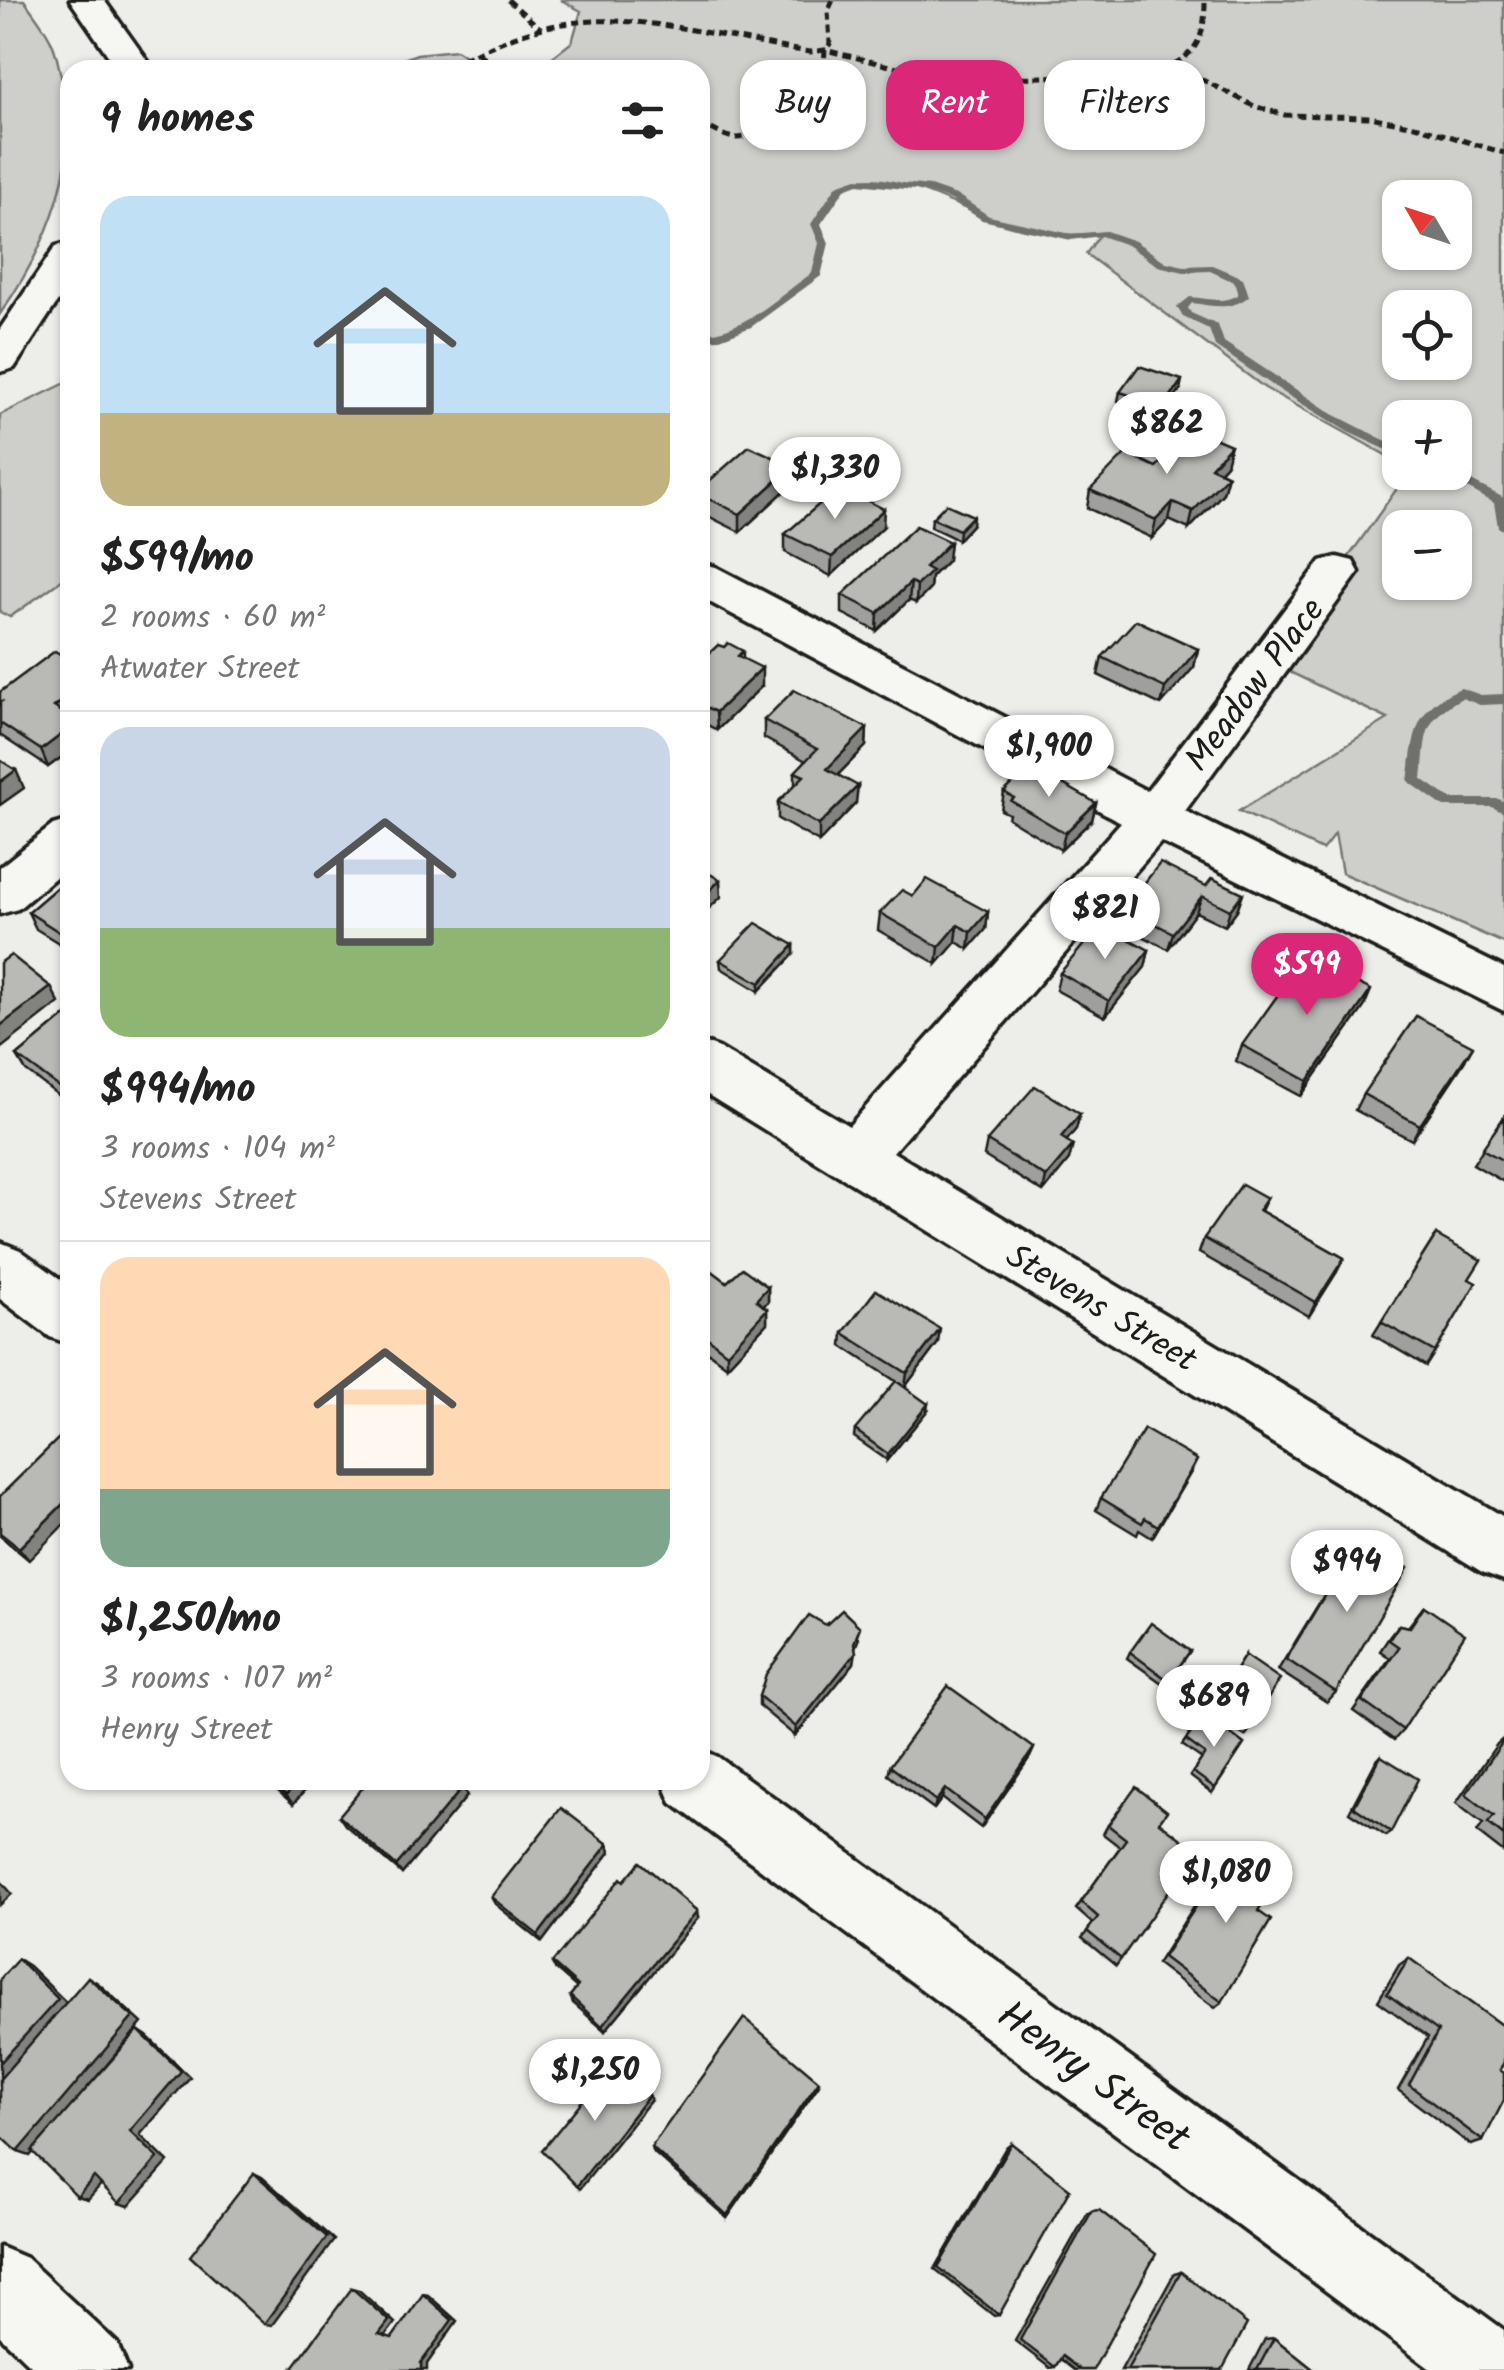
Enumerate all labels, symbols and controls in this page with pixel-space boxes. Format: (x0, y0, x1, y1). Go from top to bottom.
chip: Buy (740, 60, 866, 150)
chip: Rent (886, 60, 1024, 150)
chip: Filters (1044, 60, 1205, 150)
text: 9 homes (100, 87, 255, 154)
icon: filters (615, 93, 670, 148)
north arrow (1382, 180, 1472, 270)
map controls (1382, 180, 1472, 600)
icon: home (295, 261, 475, 441)
button: locate (1382, 290, 1472, 380)
pin: $862 (1108, 392, 1226, 477)
text: $862 (1130, 399, 1204, 450)
button: + (1382, 400, 1472, 490)
pin: $1,330 (754, 437, 916, 522)
text: $1,330 (791, 444, 879, 495)
button: − (1382, 510, 1472, 600)
text: $599/mo (100, 526, 254, 593)
street label: Meadow Place (1172, 586, 1341, 785)
text: 2 rooms · 60 m² (100, 593, 325, 644)
text: Atwater Street (100, 644, 300, 695)
pin: $1,900 (968, 715, 1130, 800)
text: $1,900 (1006, 722, 1092, 773)
icon: home (295, 792, 475, 972)
pin: $821 (1046, 877, 1164, 962)
text: $821 (1072, 884, 1138, 935)
pin: $599 (1248, 933, 1366, 1018)
text: $599 (1273, 940, 1341, 991)
text: $994/mo (100, 1057, 256, 1124)
text: 3 rooms · 104 m² (100, 1124, 335, 1175)
text: Stevens Street (100, 1175, 296, 1226)
street label: Stevens Street (994, 1230, 1207, 1389)
icon: home (295, 1322, 475, 1502)
pin: $994 (1288, 1530, 1406, 1615)
text: $994 (1313, 1537, 1381, 1588)
text: $1,250/mo (100, 1587, 281, 1654)
text: 3 rooms · 107 m² (100, 1654, 332, 1705)
pin: $689 (1155, 1665, 1273, 1750)
text: $689 (1178, 1672, 1250, 1723)
text: Henry Street (100, 1705, 272, 1756)
pin: $1,080 (1145, 1841, 1307, 1926)
text: $1,080 (1182, 1848, 1270, 1899)
street label: Henry Street (982, 1984, 1205, 2172)
pin: $1,250 (514, 2039, 676, 2124)
text: $1,250 (551, 2046, 639, 2097)

